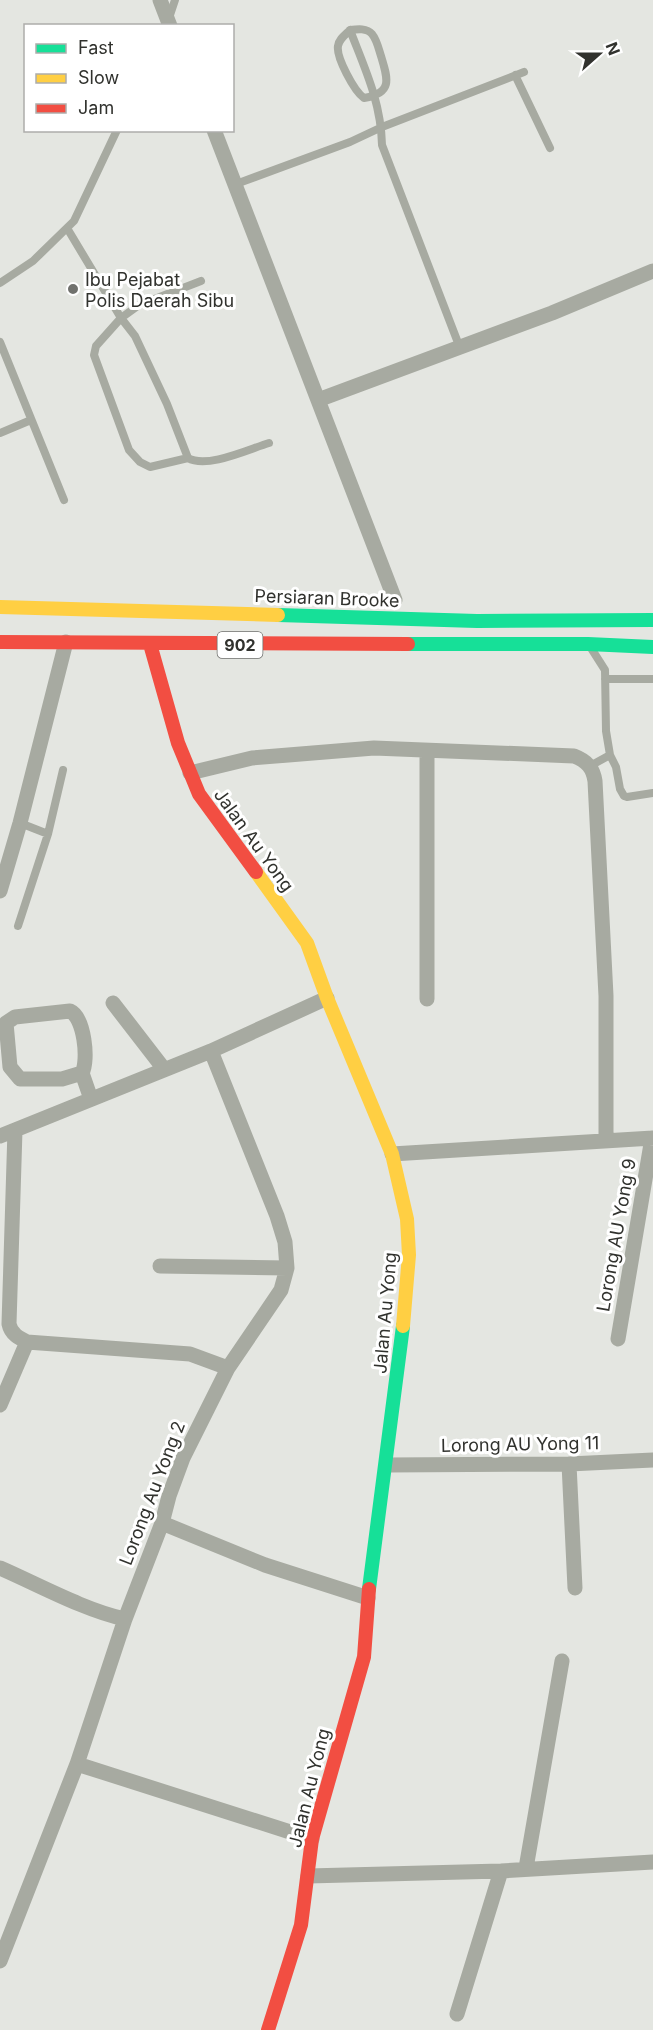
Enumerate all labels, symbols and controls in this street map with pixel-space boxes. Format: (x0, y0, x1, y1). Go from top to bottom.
legend (24, 24, 234, 132)
north arrow (569, 24, 629, 84)
text: Fast (78, 37, 114, 58)
text: N (601, 39, 625, 58)
text: Slow (78, 67, 119, 88)
text: Jam (78, 97, 114, 118)
place label: Ibu Pejabat Polis Daerah Sibu (85, 269, 234, 311)
marker: Ibu Pejabat Polis Daerah Sibu (66, 282, 80, 296)
street label: Persiaran Brooke (254, 585, 400, 611)
road number: 902 (218, 632, 262, 658)
street label: Jalan Au Yong (210, 784, 298, 896)
street label: Lorong AU Yong 9 (592, 1157, 640, 1313)
street label: Jalan Au Yong (369, 1251, 401, 1375)
street label: Lorong Au Yong 2 (115, 1418, 189, 1568)
street label: Lorong AU Yong 11 (441, 1432, 599, 1456)
street label: Jalan Au Yong (284, 1726, 334, 1850)

